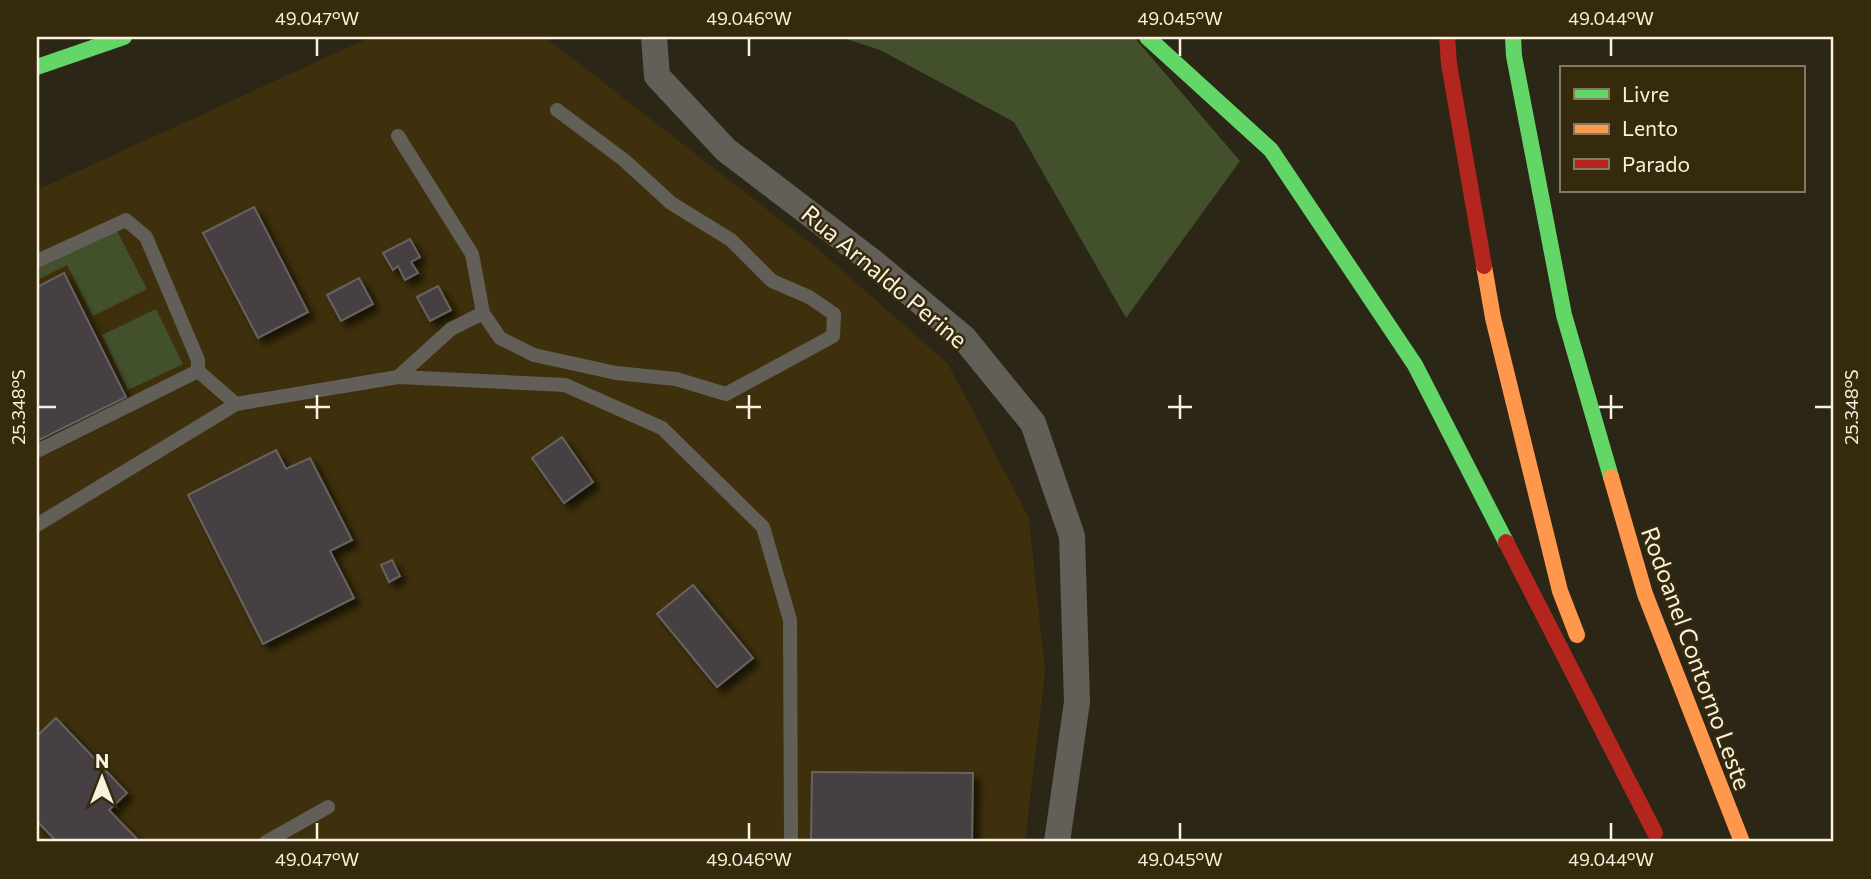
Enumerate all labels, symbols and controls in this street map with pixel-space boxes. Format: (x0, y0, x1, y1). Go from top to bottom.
text: 49.047°W (275, 7, 359, 29)
text: 49.046°W (706, 7, 792, 29)
text: 49.045°W (1137, 7, 1223, 29)
text: 49.044°W (1568, 7, 1654, 29)
legend (1560, 66, 1804, 192)
text: Livre (1622, 81, 1669, 106)
text: Lento (1622, 115, 1678, 140)
text: Parado (1622, 151, 1690, 176)
street label: Rua Arnaldo Perine (796, 198, 974, 354)
text: 25.348°S (7, 369, 29, 445)
text: 25.348°S (1840, 369, 1862, 445)
street label: Rodoanel Contorno Leste (1636, 522, 1758, 794)
north arrow (66, 742, 136, 812)
text: N (95, 749, 109, 772)
text: 49.047°W (275, 848, 359, 870)
text: 49.046°W (706, 848, 792, 870)
text: 49.045°W (1137, 848, 1223, 870)
text: 49.044°W (1568, 848, 1654, 870)

